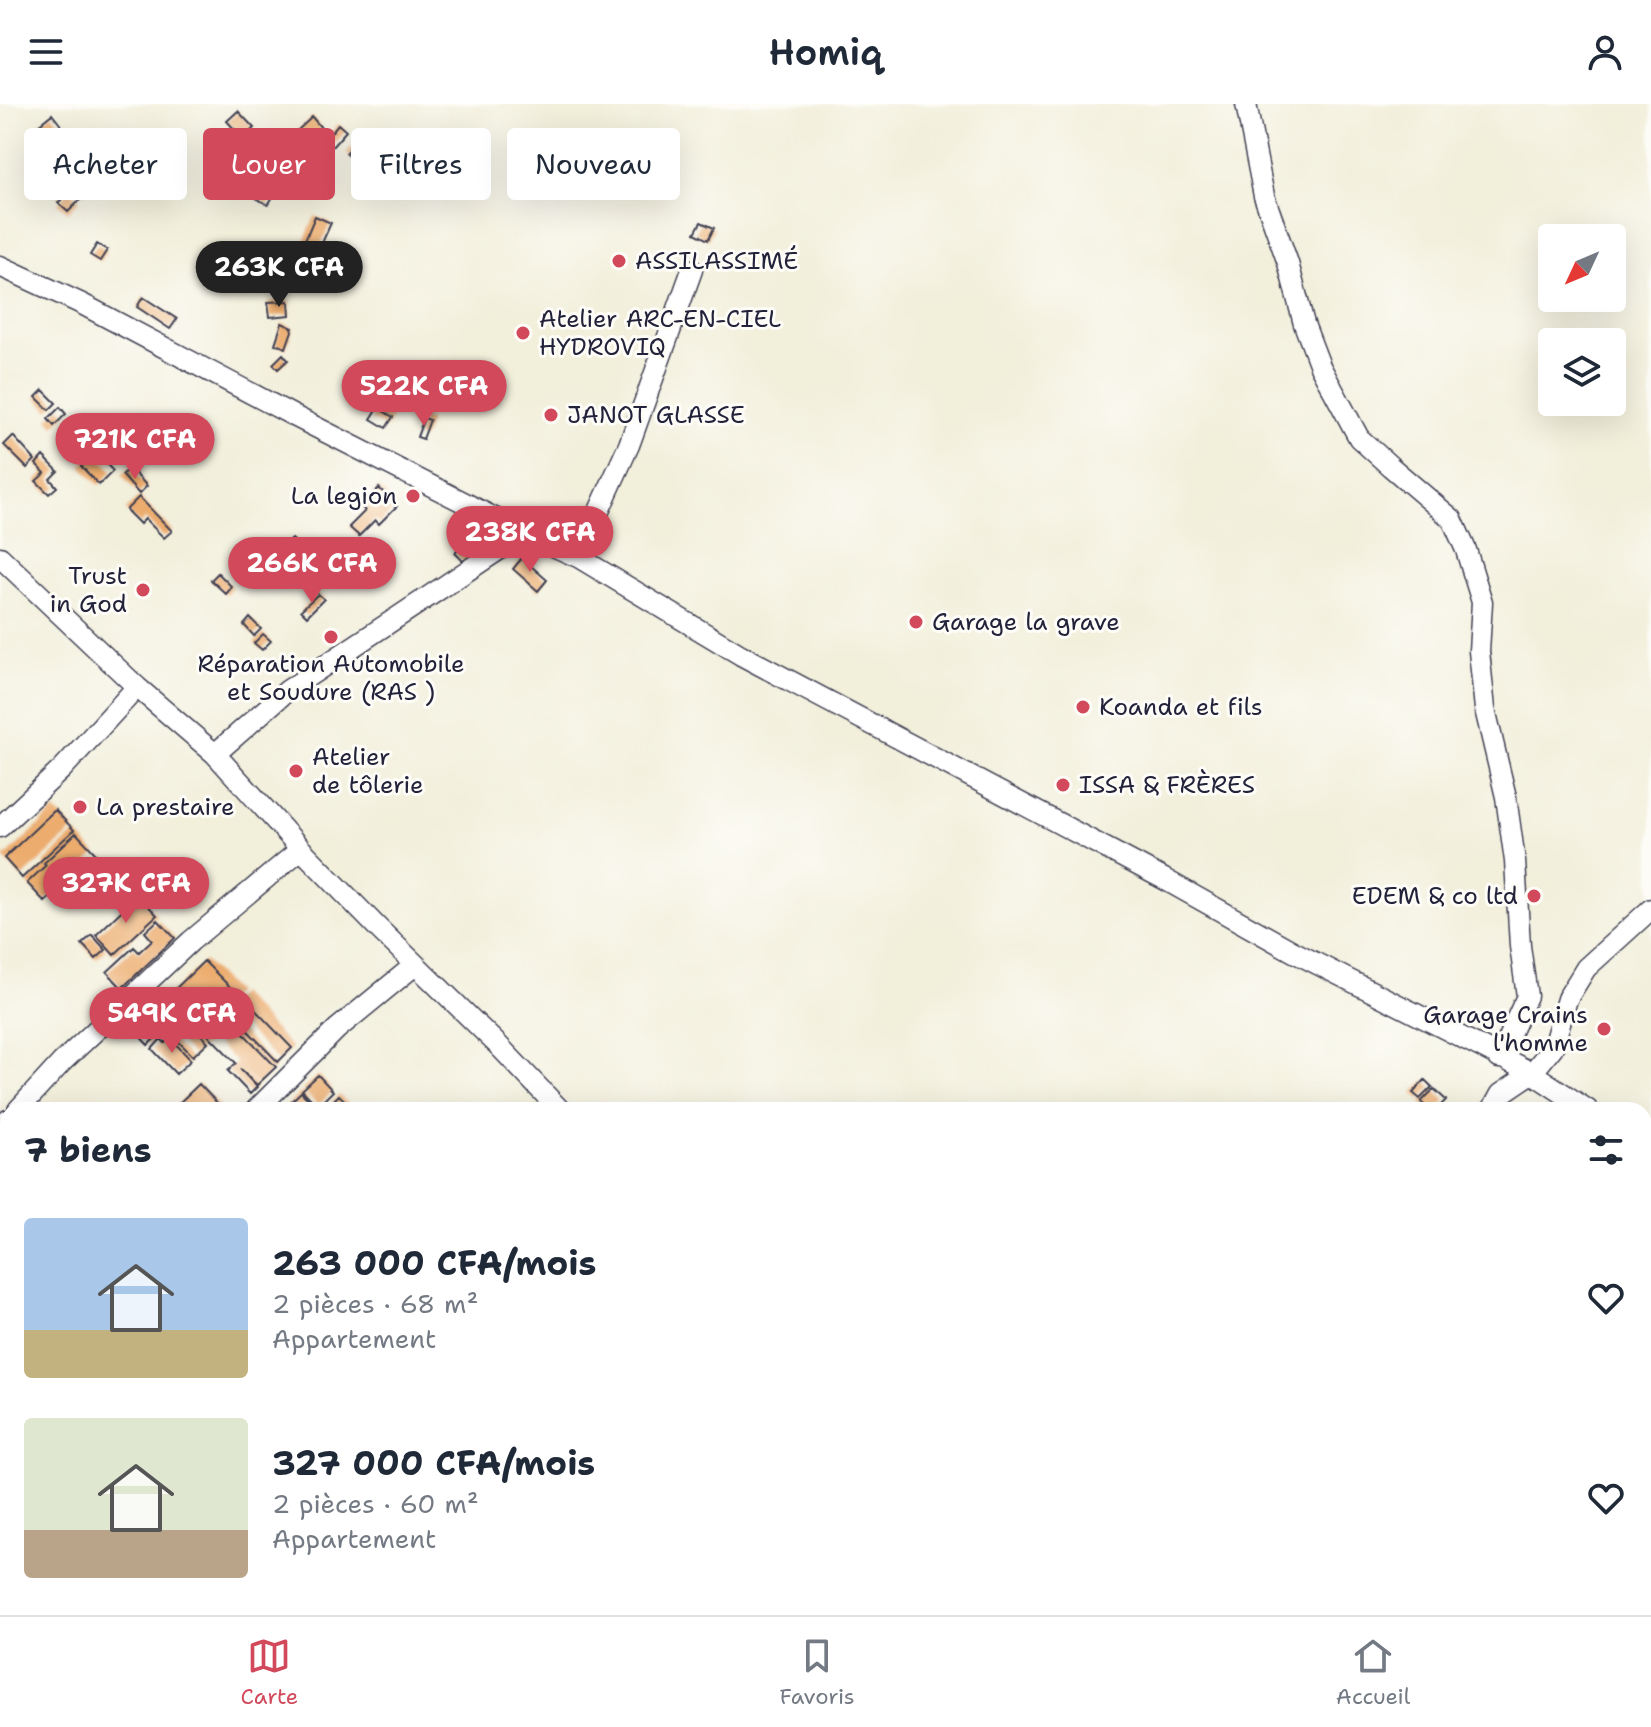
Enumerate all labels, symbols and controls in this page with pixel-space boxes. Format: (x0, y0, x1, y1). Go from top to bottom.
text: Homiq (769, 28, 882, 77)
icon: menu (24, 30, 68, 74)
icon: person (1583, 30, 1627, 74)
chip: Acheter (24, 128, 187, 200)
chip: Louer (203, 128, 335, 200)
chip: Filtres (351, 128, 491, 200)
chip: Nouveau (507, 128, 680, 200)
north arrow (1538, 224, 1626, 312)
map controls (1538, 224, 1626, 416)
pin: 263K CFA (196, 241, 362, 309)
place label: ASSILASSIMÉ (635, 245, 798, 277)
text: 263K CFA (214, 249, 344, 284)
marker: ASSILASSIMÉ (610, 252, 628, 270)
place label: Atelier ARC-EN-CIEL HYDROVIQ (539, 303, 781, 363)
marker: Atelier ARC-EN-CIEL HYDROVIQ (514, 324, 532, 342)
button: layers (1538, 328, 1626, 416)
pin: 522K CFA (341, 360, 507, 428)
text: 522K CFA (360, 368, 488, 403)
place label: JANOT GLASSE (567, 399, 745, 431)
marker: JANOT GLASSE (542, 406, 560, 424)
pin: 721K CFA (52, 413, 218, 481)
text: 721K CFA (74, 421, 196, 456)
place label: La legion (291, 480, 397, 512)
marker: La legion (404, 487, 422, 505)
pin: 238K CFA (447, 506, 613, 574)
text: 238K CFA (464, 514, 596, 549)
pin: 266K CFA (229, 537, 395, 605)
text: 266K CFA (246, 545, 378, 580)
place label: Trust in God (50, 560, 127, 620)
marker: Trust in God (134, 581, 152, 599)
place label: Garage la grave (932, 606, 1120, 638)
marker: Garage la grave (907, 613, 925, 631)
marker: Réparation Automobile et Soudure (RAS ) (322, 628, 340, 646)
place label: Réparation Automobile et Soudure (RAS ) (197, 648, 465, 708)
place label: Koanda et fils (1099, 691, 1263, 723)
marker: Koanda et fils (1074, 698, 1092, 716)
place label: Atelier de tôlerie (312, 741, 424, 801)
marker: Atelier de tôlerie (287, 762, 305, 780)
place label: ISSA & FRÈRES (1079, 769, 1255, 801)
marker: ISSA & FRÈRES (1054, 776, 1072, 794)
place label: La prestaire (96, 791, 235, 823)
marker: La prestaire (71, 798, 89, 816)
pin: 327K CFA (43, 857, 209, 925)
text: 327K CFA (61, 865, 191, 900)
place label: EDEM & co ltd (1352, 880, 1518, 912)
marker: EDEM & co ltd (1525, 887, 1543, 905)
pin: 549K CFA (89, 987, 255, 1055)
text: 549K CFA (107, 995, 237, 1030)
place label: Garage Crains l'homme (1423, 999, 1588, 1059)
marker: Garage Crains l'homme (1595, 1020, 1613, 1038)
text: 7 biens (24, 1127, 152, 1173)
icon: filters (1584, 1128, 1628, 1172)
text: 263 000 CFA/mois (272, 1240, 597, 1286)
icon: home (88, 1250, 184, 1346)
icon: heart (1584, 1276, 1628, 1320)
text: 2 pièces · 68 m² (272, 1286, 478, 1321)
text: Appartement (272, 1321, 436, 1356)
text: 327 000 CFA/mois (272, 1440, 595, 1486)
icon: home (88, 1450, 184, 1546)
icon: heart (1584, 1476, 1628, 1520)
text: 2 pièces · 60 m² (272, 1486, 479, 1521)
text: Appartement (272, 1521, 436, 1556)
tab: Carte (241, 1634, 298, 1711)
tab: Favoris (780, 1634, 855, 1711)
tab: Accueil (1336, 1634, 1410, 1711)

